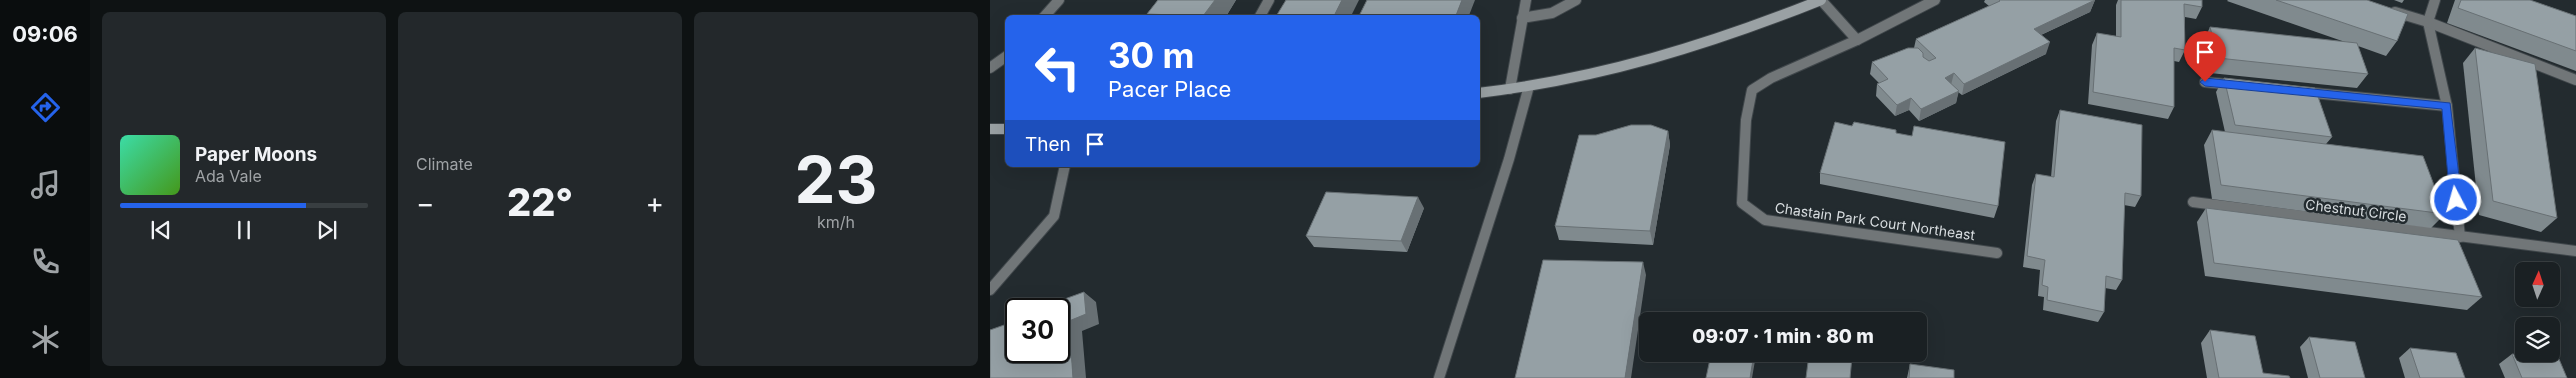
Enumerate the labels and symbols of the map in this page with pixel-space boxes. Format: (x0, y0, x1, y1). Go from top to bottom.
pin (2184, 31, 2226, 82)
position arrow (2429, 173, 2481, 225)
street label: Chestnut Circle (2304, 195, 2408, 225)
street label: Chastain Park Court Northeast (1774, 199, 1977, 244)
north arrow (2515, 262, 2560, 308)
speed limit sign: 30 (1005, 298, 1070, 363)

